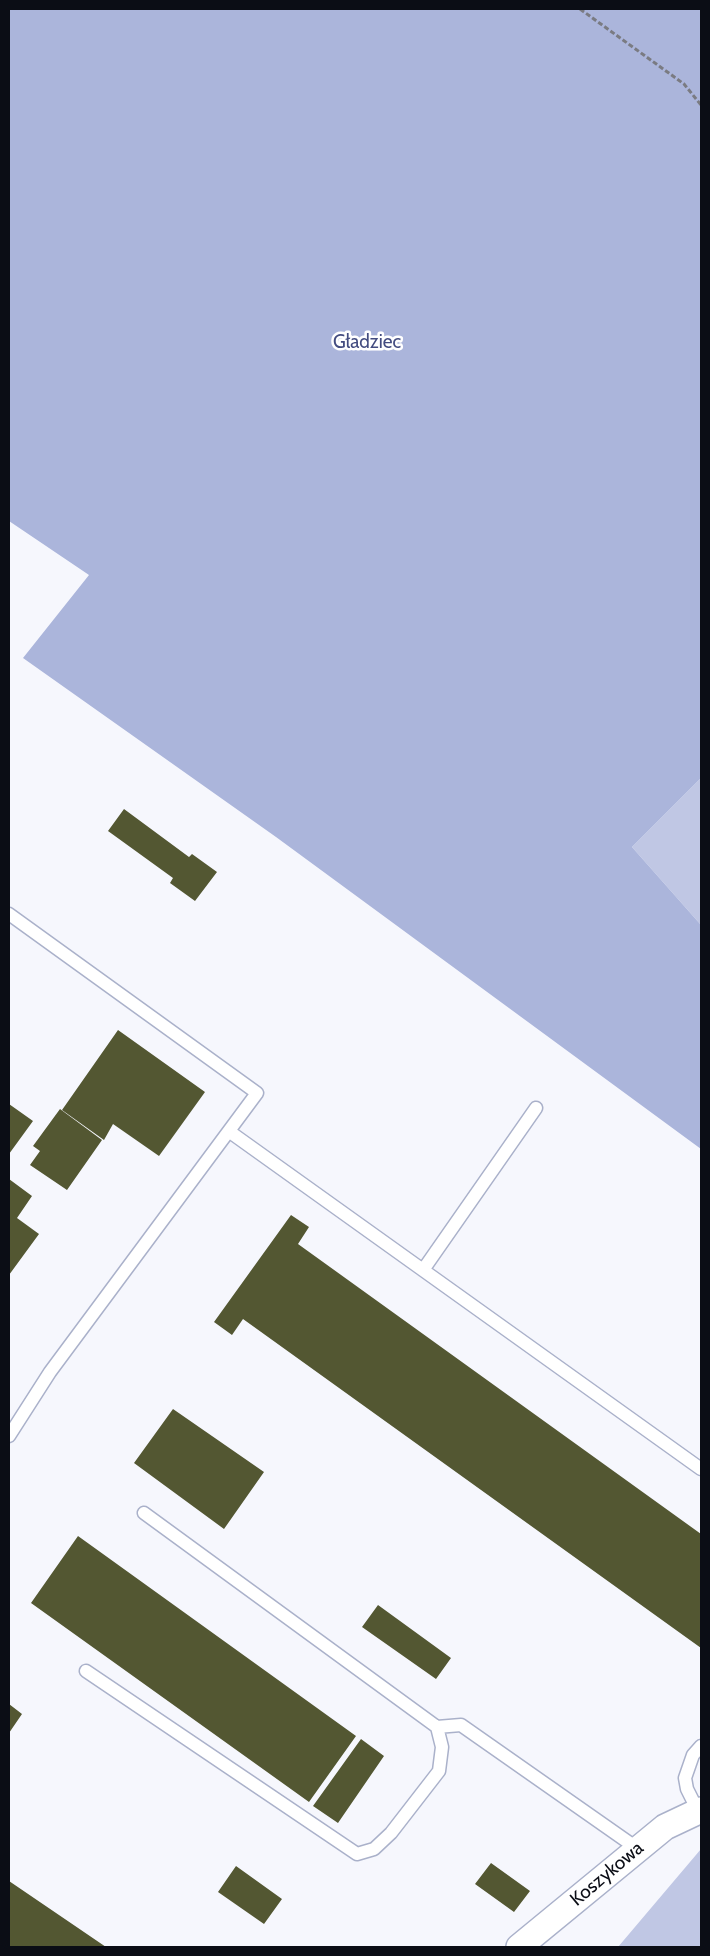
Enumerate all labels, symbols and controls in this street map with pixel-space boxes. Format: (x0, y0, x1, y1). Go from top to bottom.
park label: Gładziec (333, 331, 401, 353)
street label: Koszykowa (566, 1837, 648, 1911)

